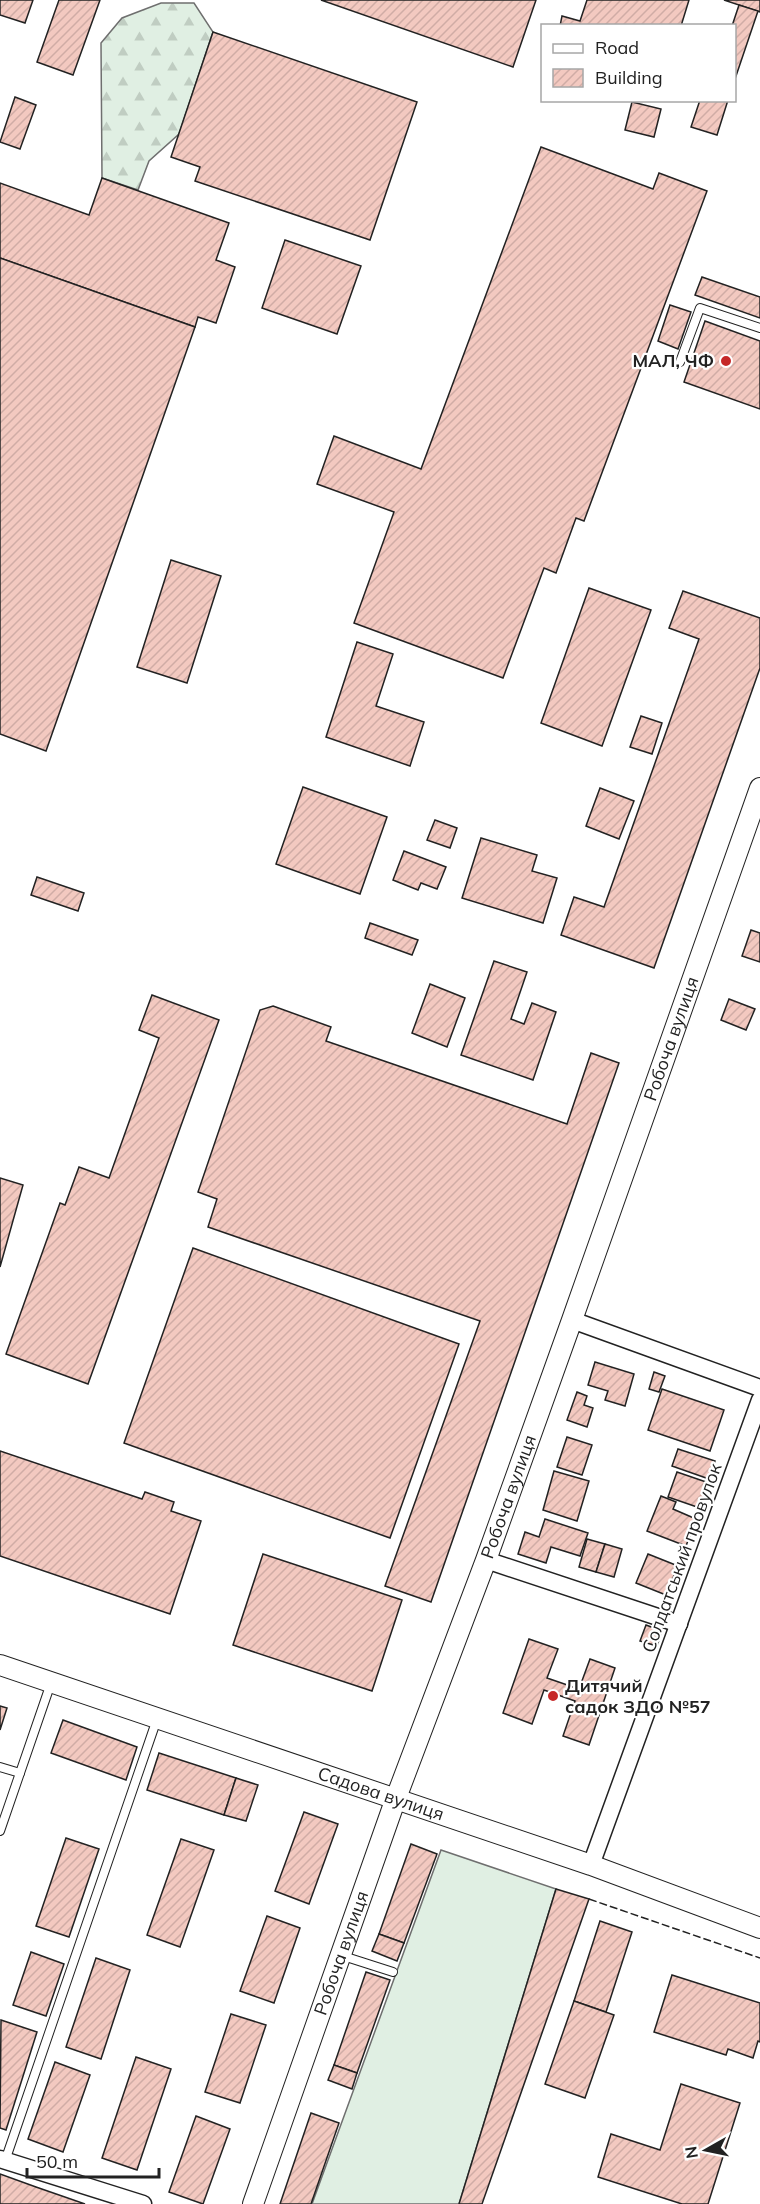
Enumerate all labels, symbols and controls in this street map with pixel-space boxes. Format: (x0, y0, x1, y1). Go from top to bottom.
legend (541, 24, 736, 102)
text: Road (595, 36, 639, 59)
text: Building (595, 66, 663, 89)
place label: МАЛ, ЧФ (632, 349, 714, 372)
marker: МАЛ, ЧФ (719, 354, 733, 368)
street label: Робоча вулиця (638, 974, 703, 1104)
street label: Робоча вулиця (475, 1432, 541, 1562)
street label: Солдатський провулок (637, 1460, 727, 1656)
place label: Дитячий садок ЗДО №57 (565, 1674, 710, 1718)
marker: Дитячий садок ЗДО №57 (546, 1689, 560, 1703)
street label: Садова вулиця (315, 1761, 447, 1825)
street label: Робоча вулиця (308, 1888, 373, 2018)
north arrow (676, 2120, 736, 2180)
scale bar (27, 2141, 159, 2179)
text: N (680, 2145, 702, 2160)
text: 50 m (36, 2150, 78, 2173)

